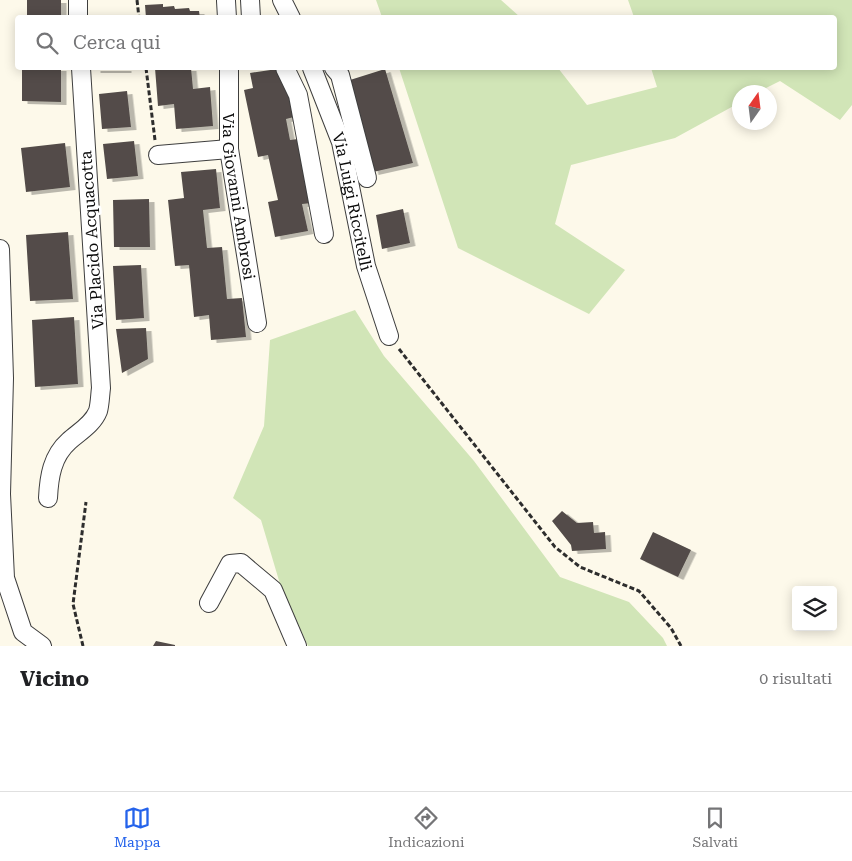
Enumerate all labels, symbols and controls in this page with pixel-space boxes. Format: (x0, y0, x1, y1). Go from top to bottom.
search box (15, 15, 837, 70)
icon: search (33, 29, 61, 57)
text: Cerca qui (73, 31, 161, 54)
north arrow (732, 85, 777, 130)
street label: Via Giovanni Ambrosi (220, 113, 259, 281)
street label: Via Luigi Riccitelli (329, 129, 376, 273)
street label: Via Placido Acquacotta (76, 150, 108, 330)
map controls (792, 586, 837, 631)
button: layers (792, 586, 837, 631)
text: Vicino (20, 667, 89, 691)
text: 0 risultati (759, 669, 832, 688)
tab: Mappa (114, 804, 160, 850)
tab: Indicazioni (388, 804, 465, 850)
tab: Salvati (692, 804, 738, 850)

